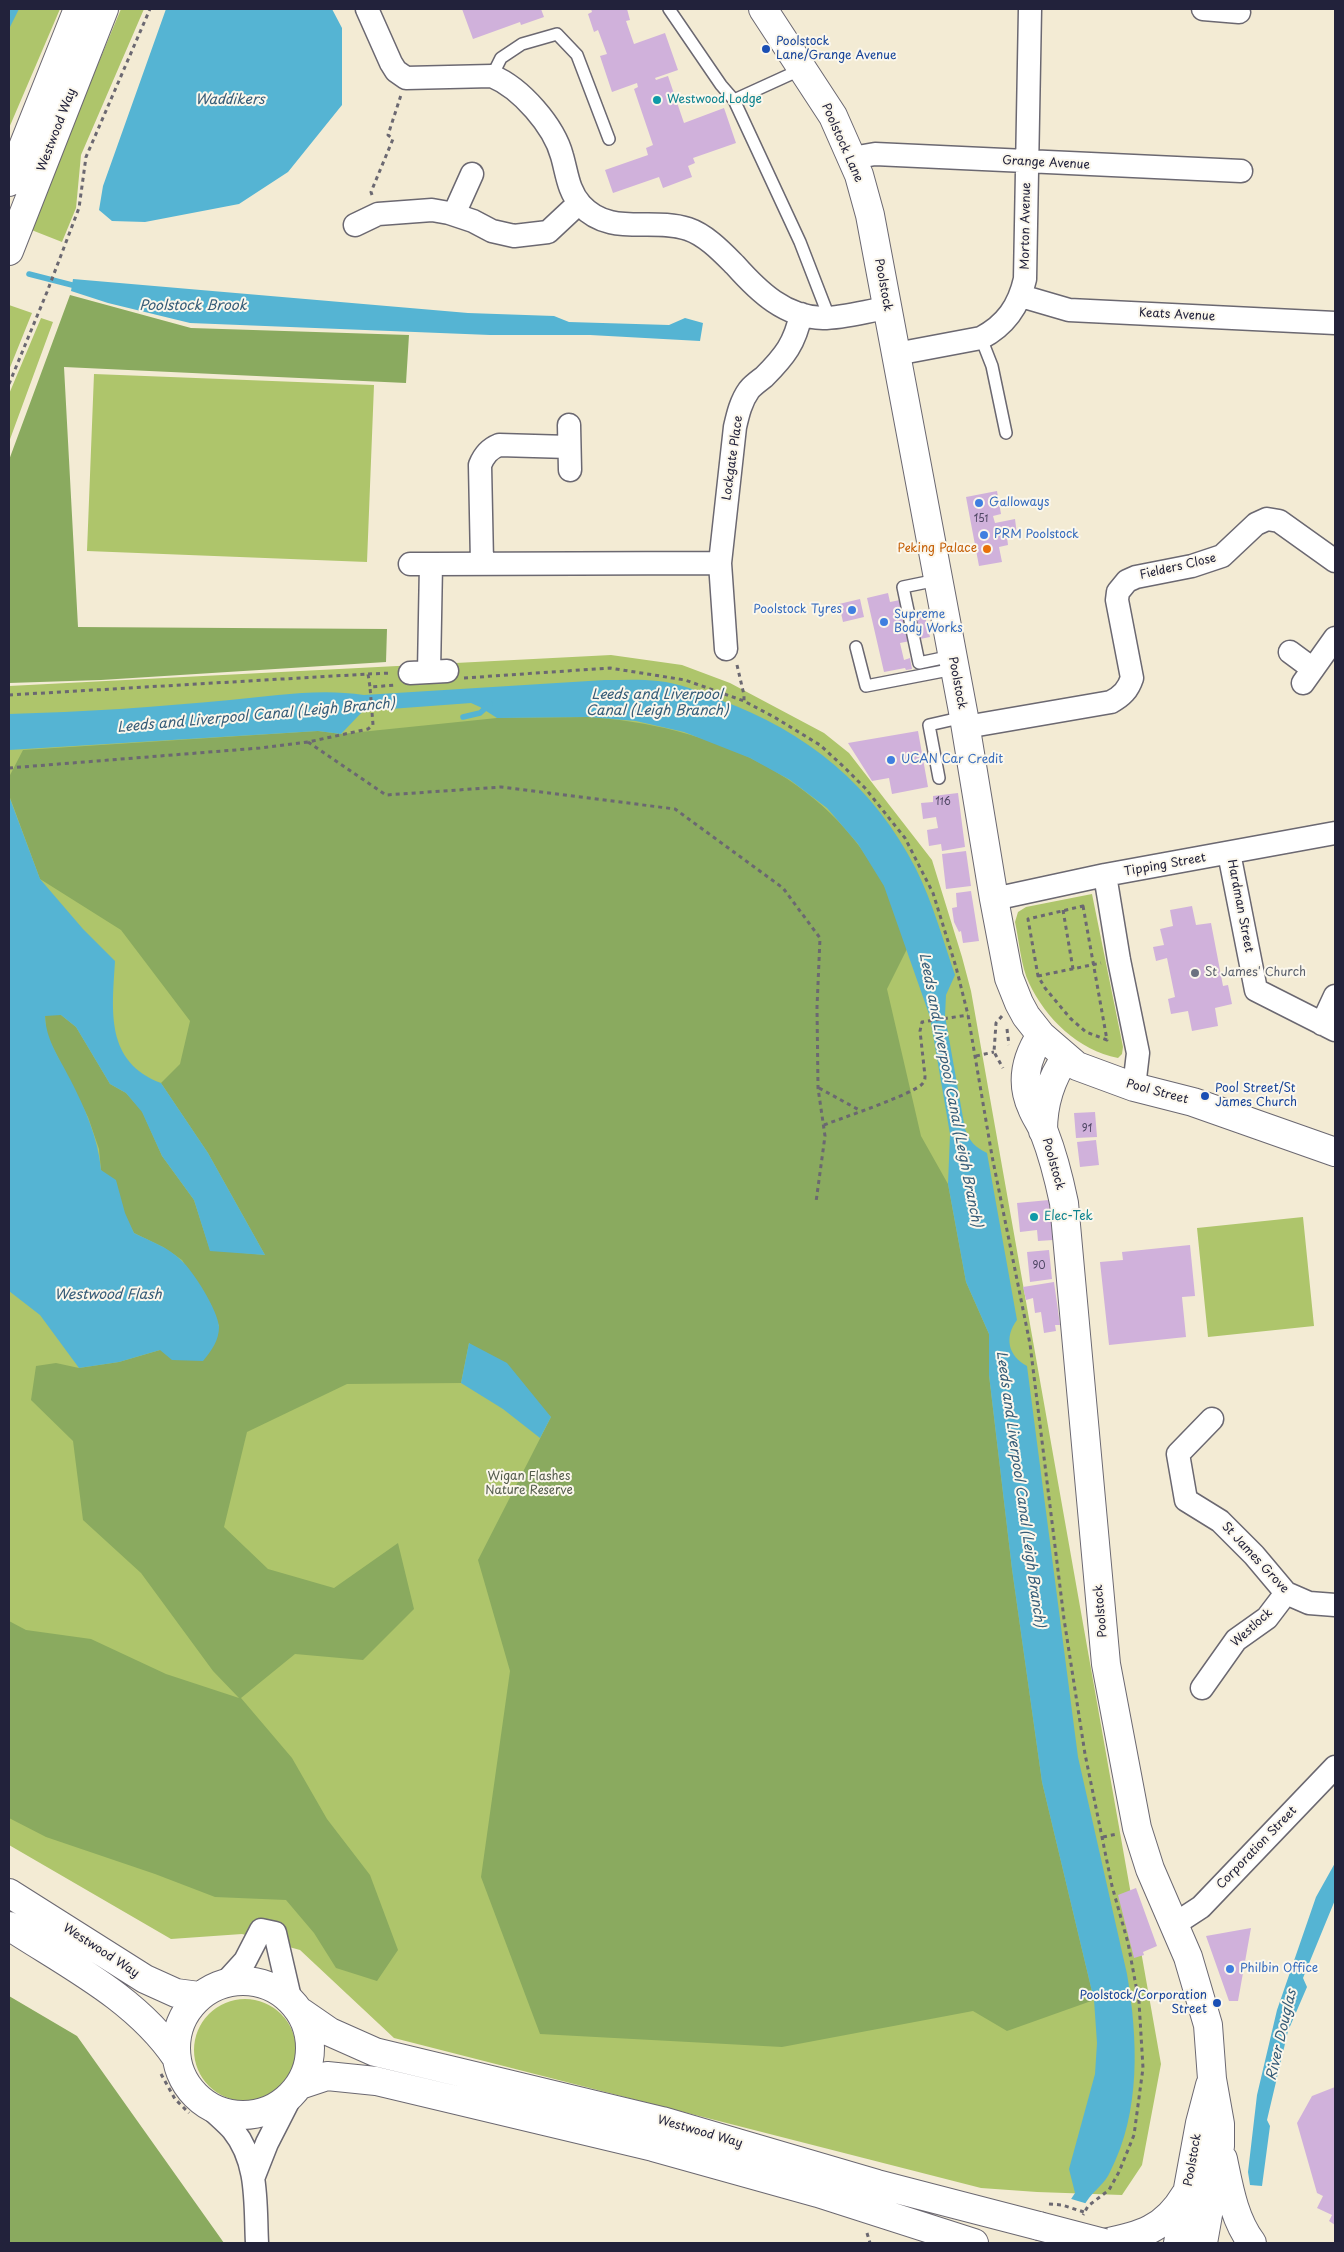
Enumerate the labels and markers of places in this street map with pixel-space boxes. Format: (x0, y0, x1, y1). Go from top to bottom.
place label: Poolstock Lane/Grange Avenue (776, 35, 896, 63)
marker: Poolstock Lane/Grange Avenue (760, 43, 772, 55)
place label: Westwood Lodge (667, 93, 762, 107)
marker: Westwood Lodge (651, 94, 663, 106)
place label: Galloways (989, 496, 1049, 510)
marker: Galloways (973, 497, 985, 509)
place label: PRM Poolstock (994, 528, 1079, 542)
marker: PRM Poolstock (978, 529, 990, 541)
place label: Peking Palace (897, 542, 977, 556)
marker: Peking Palace (981, 543, 993, 555)
place label: Poolstock Tyres (753, 603, 842, 617)
marker: Poolstock Tyres (846, 604, 858, 616)
place label: Supreme Body Works (894, 608, 963, 636)
marker: Supreme Body Works (878, 616, 890, 628)
place label: UCAN Car Credit (901, 753, 1003, 767)
marker: UCAN Car Credit (885, 754, 897, 766)
place label: St James' Church (1205, 966, 1306, 980)
marker: St James' Church (1189, 967, 1201, 979)
place label: Pool Street/St James Church (1215, 1082, 1297, 1110)
marker: Pool Street/St James Church (1199, 1090, 1211, 1102)
place label: Elec-Tek (1044, 1210, 1093, 1224)
marker: Elec-Tek (1028, 1211, 1040, 1223)
place label: Philbin Office (1240, 1962, 1318, 1976)
marker: Philbin Office (1224, 1963, 1236, 1975)
place label: Poolstock/Corporation Street (1080, 1989, 1207, 2017)
marker: Poolstock/Corporation Street (1211, 1997, 1223, 2009)

